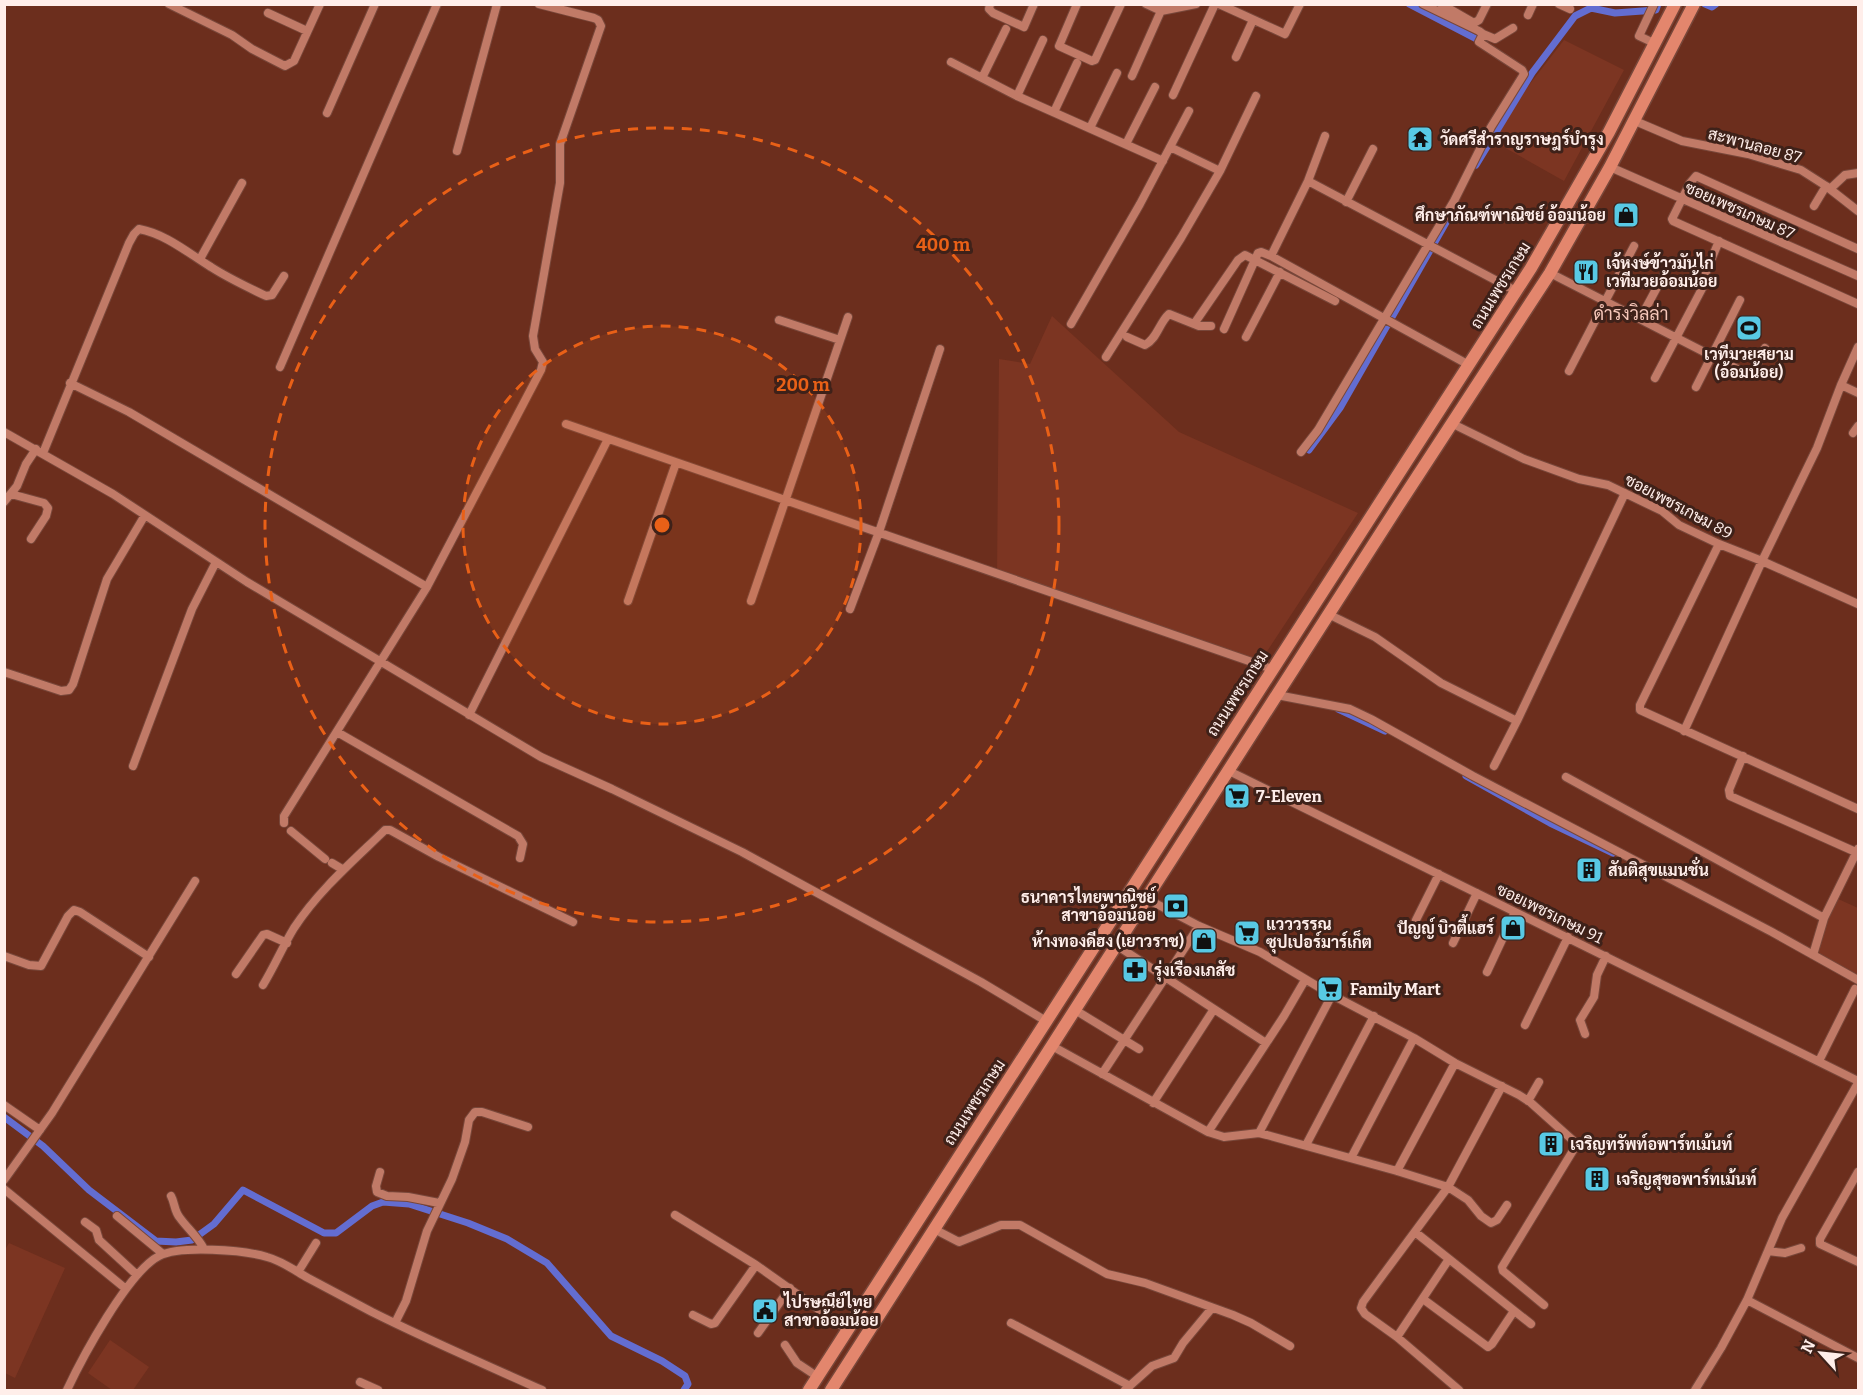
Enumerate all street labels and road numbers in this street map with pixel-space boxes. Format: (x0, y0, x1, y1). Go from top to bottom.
street label: สะพานลอย 87 (1706, 124, 1804, 167)
street label: ซอยเพชรเกษม 87 (1682, 178, 1798, 243)
street label: ถนนเพชรเกษม (1466, 238, 1535, 332)
street label: ซอยเพชรเกษม 89 (1622, 470, 1736, 543)
street label: ถนนเพชรเกษม (1203, 647, 1272, 740)
street label: ซอยเพชรเกษม 91 (1493, 879, 1607, 948)
street label: ถนนเพชรเกษม (940, 1056, 1009, 1149)

